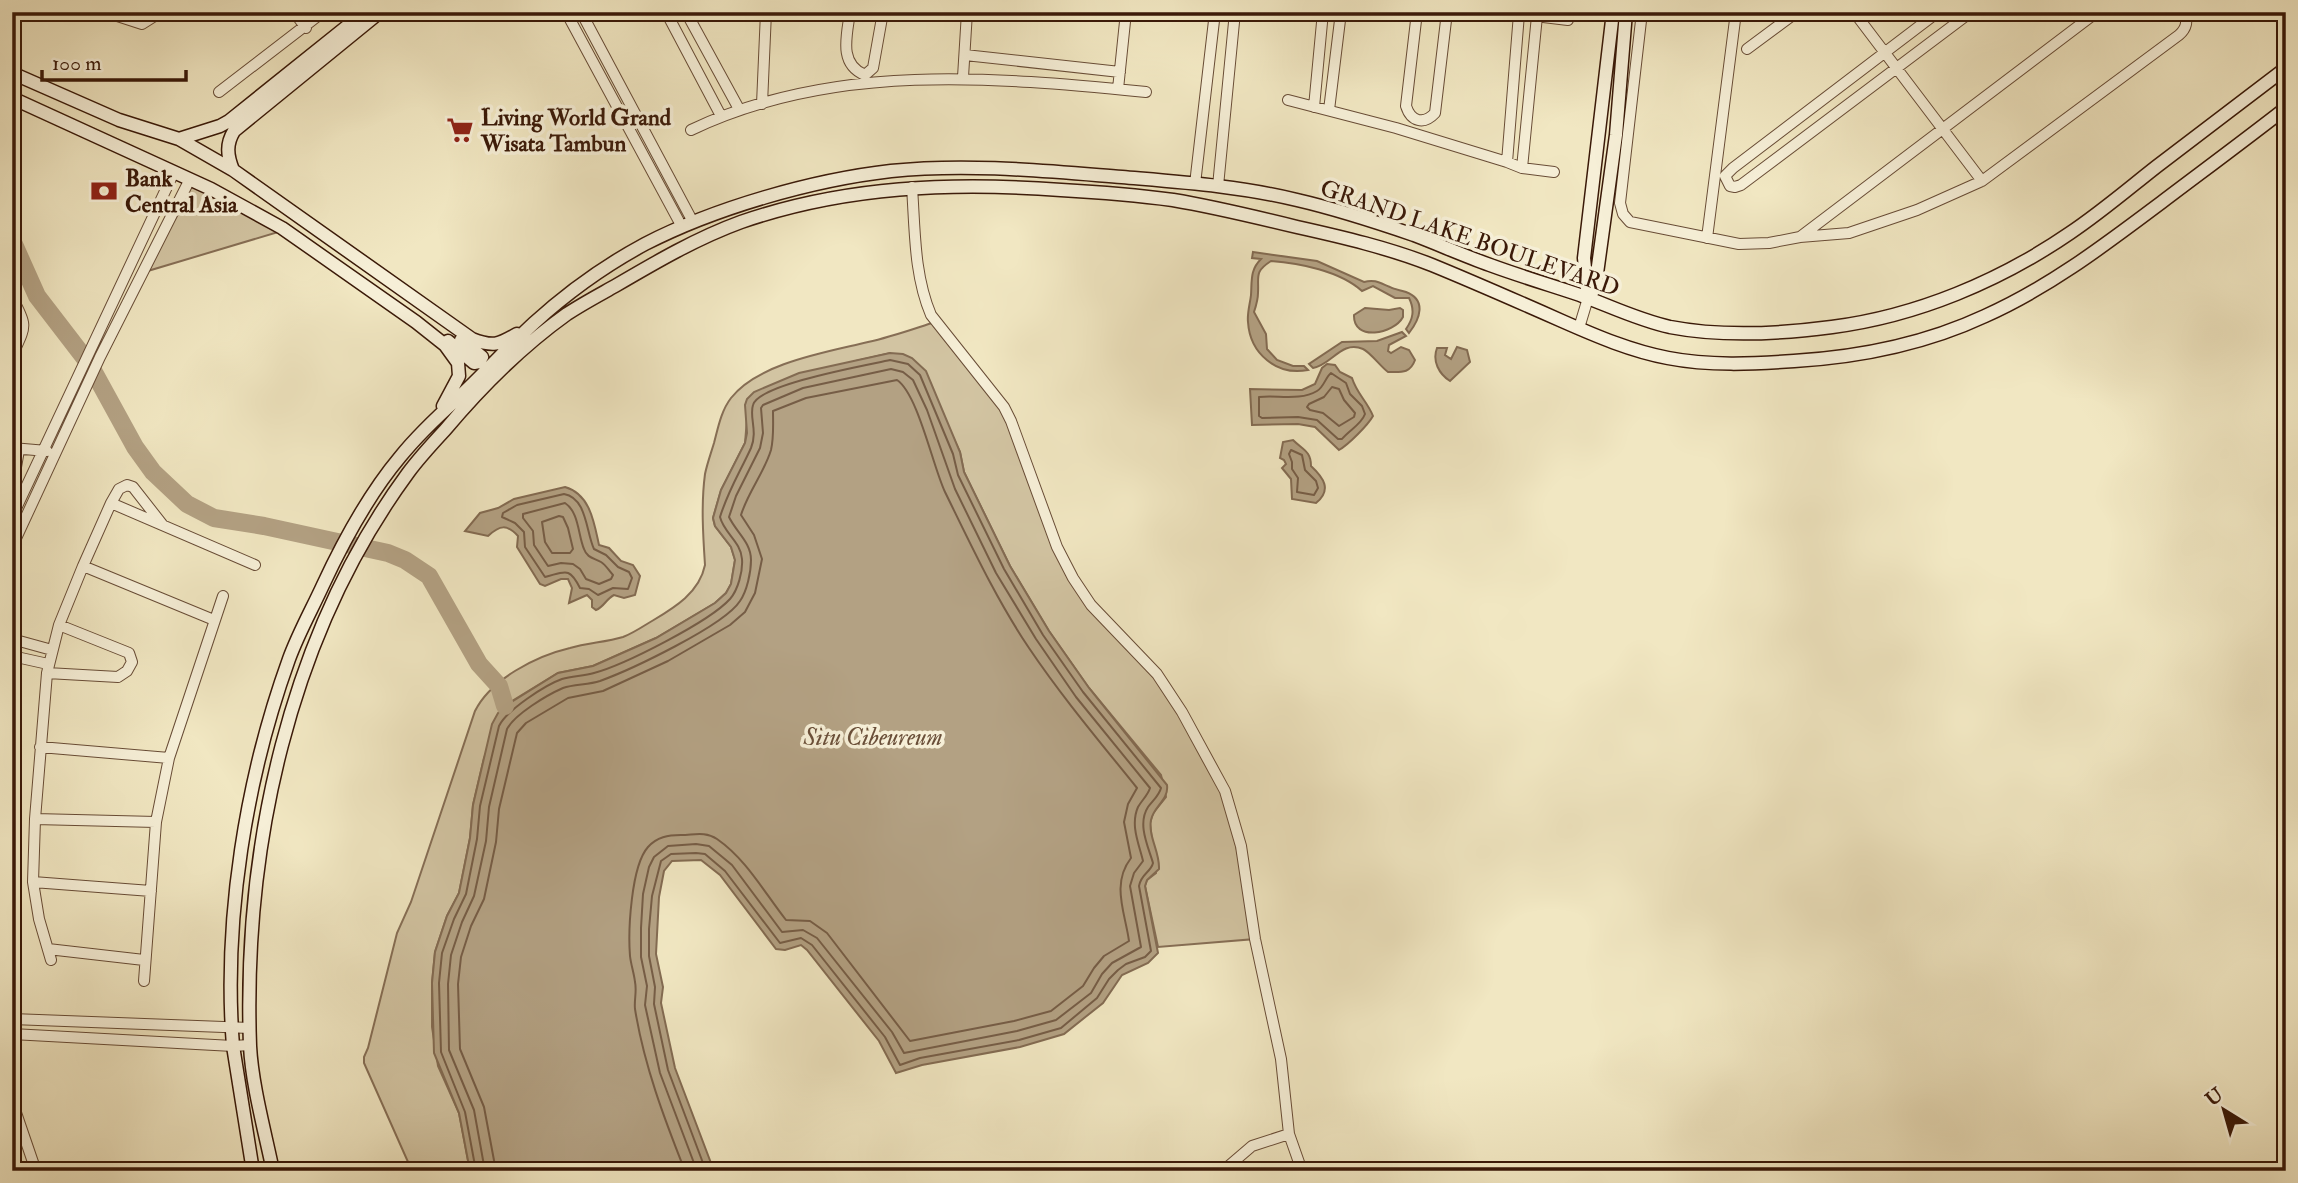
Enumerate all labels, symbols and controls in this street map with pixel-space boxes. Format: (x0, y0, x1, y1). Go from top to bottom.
scale bar (42, 38, 186, 82)
text: 100 m (52, 50, 102, 77)
place label: Living World Grand Wisata Tambun (480, 103, 672, 158)
supermarket icon: Living World Grand Wisata Tambun (445, 115, 475, 145)
place label: Bank Central Asia (125, 164, 239, 219)
street label: GRAND LAKE BOULEVARD (1317, 173, 1623, 303)
bank icon: Bank Central Asia (89, 176, 119, 206)
water label: Situ Cibeureum (803, 722, 942, 753)
north arrow (2190, 1074, 2260, 1144)
text: U (2201, 1083, 2228, 1112)

